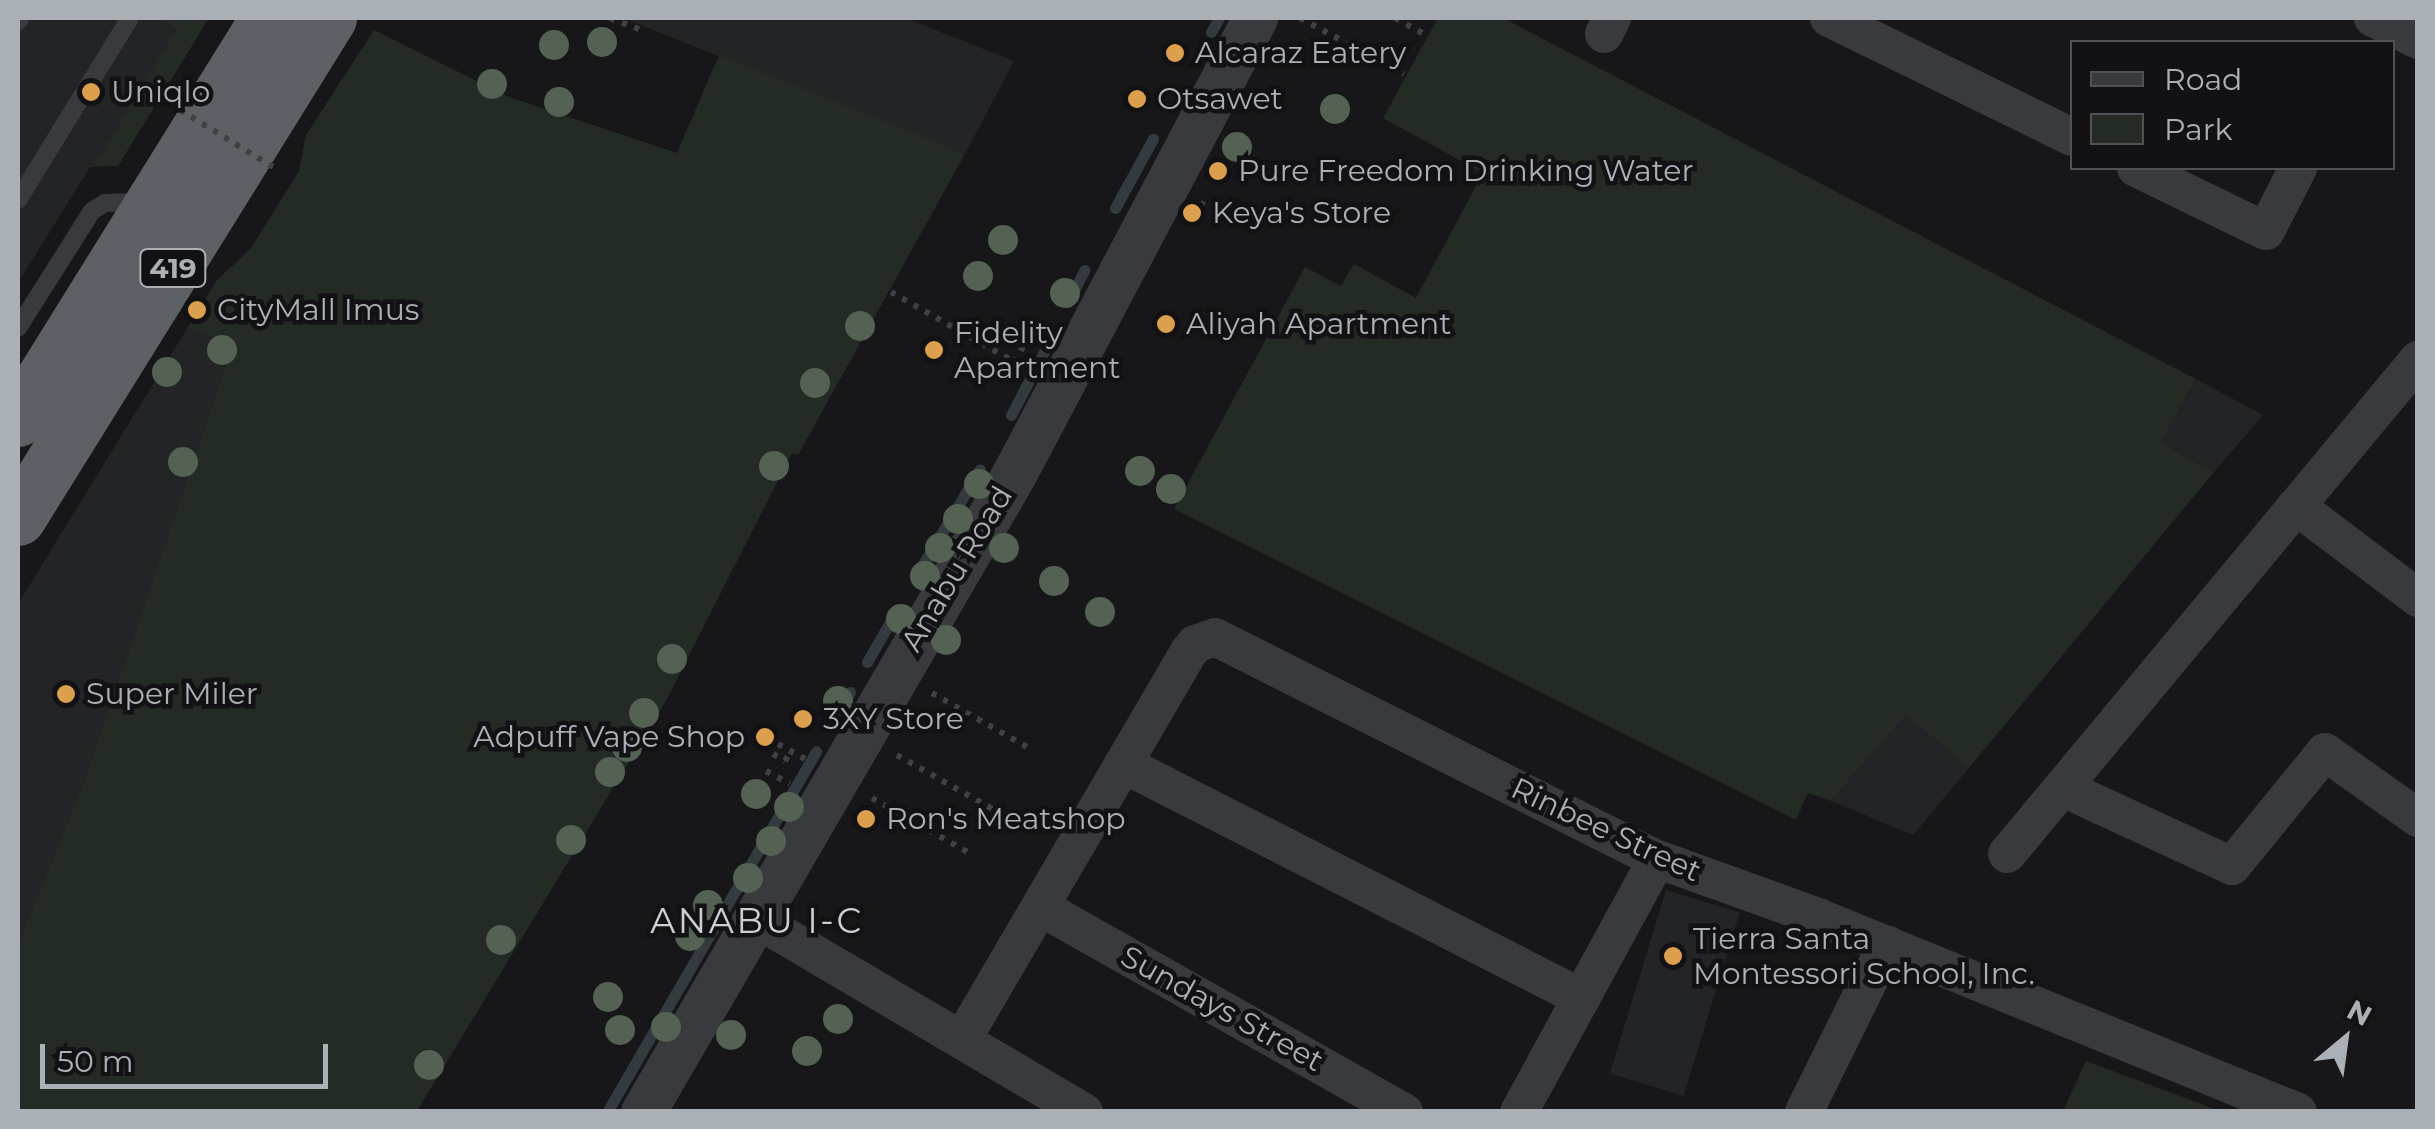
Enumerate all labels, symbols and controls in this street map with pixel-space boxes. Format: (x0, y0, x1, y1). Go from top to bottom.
place label: Alcaraz Eatery (1195, 35, 1406, 71)
legend (2070, 40, 2395, 170)
marker: Alcaraz Eatery (1164, 42, 1186, 64)
text: Road (2164, 61, 2242, 98)
place label: Uniqlo (111, 74, 210, 110)
marker: Uniqlo (80, 81, 102, 103)
place label: Otsawet (1157, 81, 1283, 117)
marker: Otsawet (1126, 88, 1148, 110)
text: Park (2164, 111, 2233, 148)
place label: Pure Freedom Drinking Water (1238, 153, 1694, 189)
marker: Pure Freedom Drinking Water (1207, 160, 1229, 182)
place label: Keya's Store (1212, 195, 1391, 231)
marker: Keya's Store (1181, 202, 1203, 224)
road number: 419 (138, 245, 208, 291)
place label: CityMall Imus (217, 292, 419, 328)
marker: CityMall Imus (186, 299, 208, 321)
place label: Aliyah Apartment (1186, 306, 1452, 342)
marker: Aliyah Apartment (1155, 313, 1177, 335)
place label: Fidelity Apartment (954, 315, 1121, 386)
marker: Fidelity Apartment (923, 339, 945, 361)
street label: Anabu Road (894, 480, 1020, 658)
place label: Super Miler (86, 676, 258, 712)
marker: Super Miler (55, 683, 77, 705)
place label: 3XY Store (823, 701, 964, 737)
marker: 3XY Store (792, 708, 814, 730)
place label: Adpuff Vape Shop (473, 719, 745, 755)
marker: Adpuff Vape Shop (754, 726, 776, 748)
street label: Rinbee Street (1505, 770, 1707, 890)
place label: Ron's Meatshop (886, 801, 1126, 837)
marker: Ron's Meatshop (855, 808, 877, 830)
district label: ANABU I-C (650, 900, 864, 942)
place label: Tierra Santa Montessori School, Inc. (1693, 921, 2035, 992)
street label: Sundays Street (1115, 939, 1329, 1079)
marker: Tierra Santa Montessori School, Inc. (1662, 945, 1684, 967)
north arrow (2295, 989, 2395, 1089)
text: N (2341, 992, 2378, 1033)
scale bar (45, 1024, 332, 1086)
text: 50 m (57, 1043, 134, 1080)

